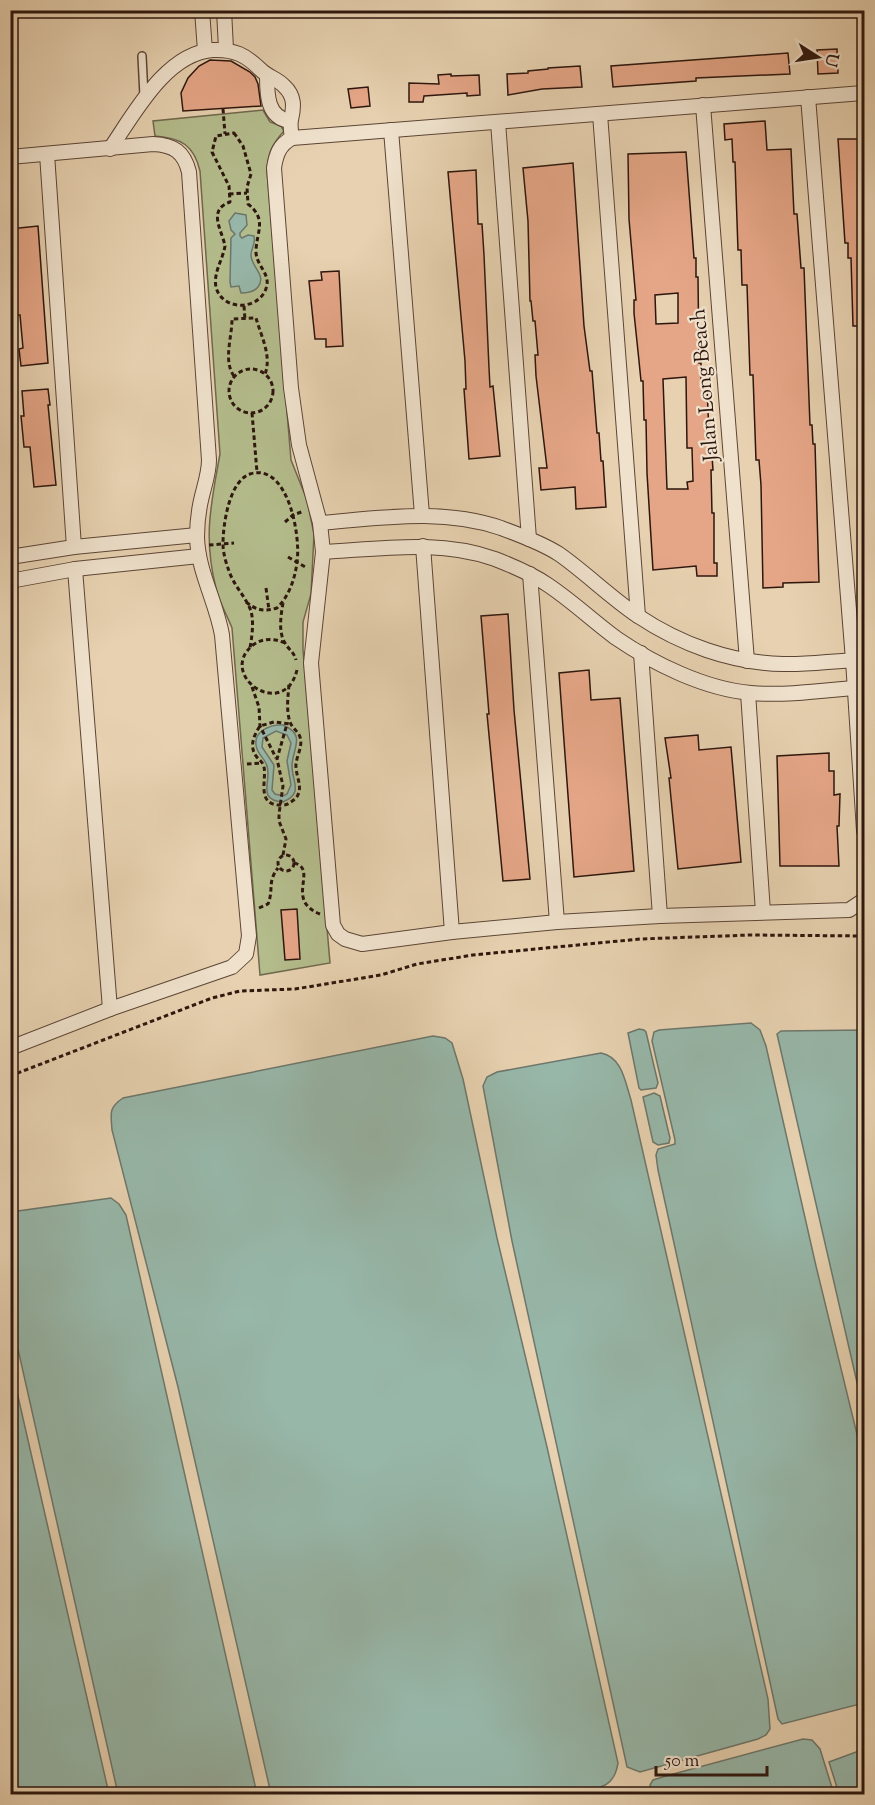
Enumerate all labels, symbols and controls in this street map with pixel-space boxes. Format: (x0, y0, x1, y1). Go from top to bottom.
north arrow (788, 27, 848, 87)
text: U (817, 51, 843, 69)
street label: Jalan Long Beach (684, 307, 728, 464)
scale bar (656, 1739, 767, 1777)
text: 50 m (664, 1749, 700, 1775)

